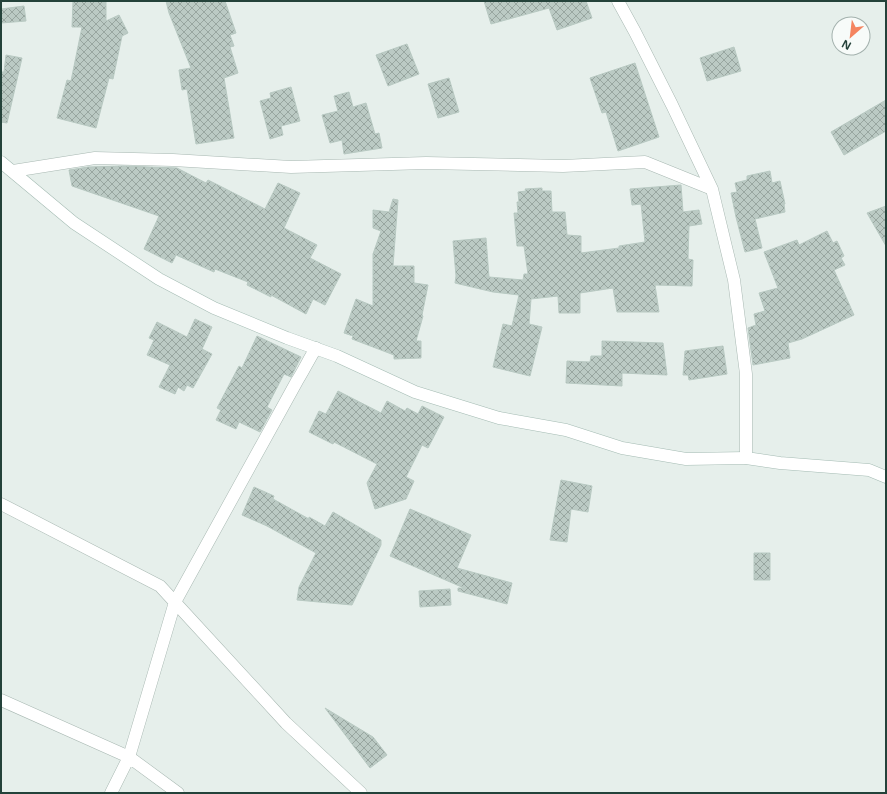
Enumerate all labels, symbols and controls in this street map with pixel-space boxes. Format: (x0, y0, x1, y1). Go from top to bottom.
north arrow (831, 16, 871, 56)
text: N (839, 37, 854, 54)

